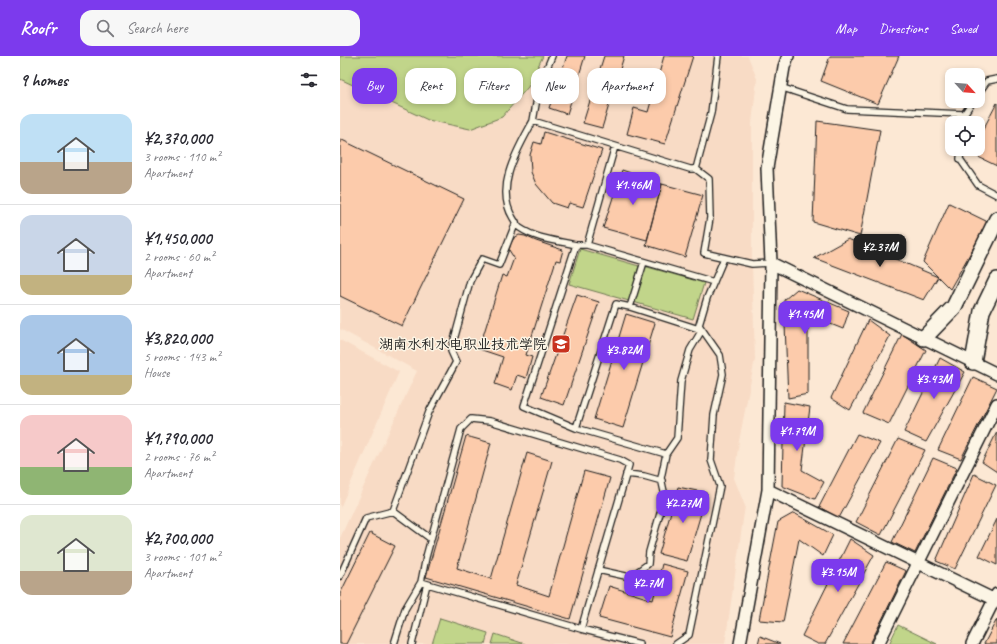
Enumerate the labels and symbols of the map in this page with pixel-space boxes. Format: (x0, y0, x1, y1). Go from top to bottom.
north arrow (945, 68, 985, 108)
pin: ¥1.46M (600, 172, 666, 206)
pin: ¥2.37M (847, 234, 913, 268)
pin: ¥1.45M (772, 301, 838, 335)
school or university icon: 湖南水利水电职业技术学院 (550, 333, 572, 355)
place label: 湖南水利水电职业技术学院 (379, 336, 547, 353)
pin: ¥3.82M (591, 337, 657, 371)
pin: ¥3.43M (901, 366, 967, 400)
pin: ¥1.79M (764, 418, 830, 452)
pin: ¥2.27M (650, 490, 716, 524)
pin: ¥3.15M (805, 559, 871, 593)
pin: ¥2.7M (620, 570, 676, 604)

